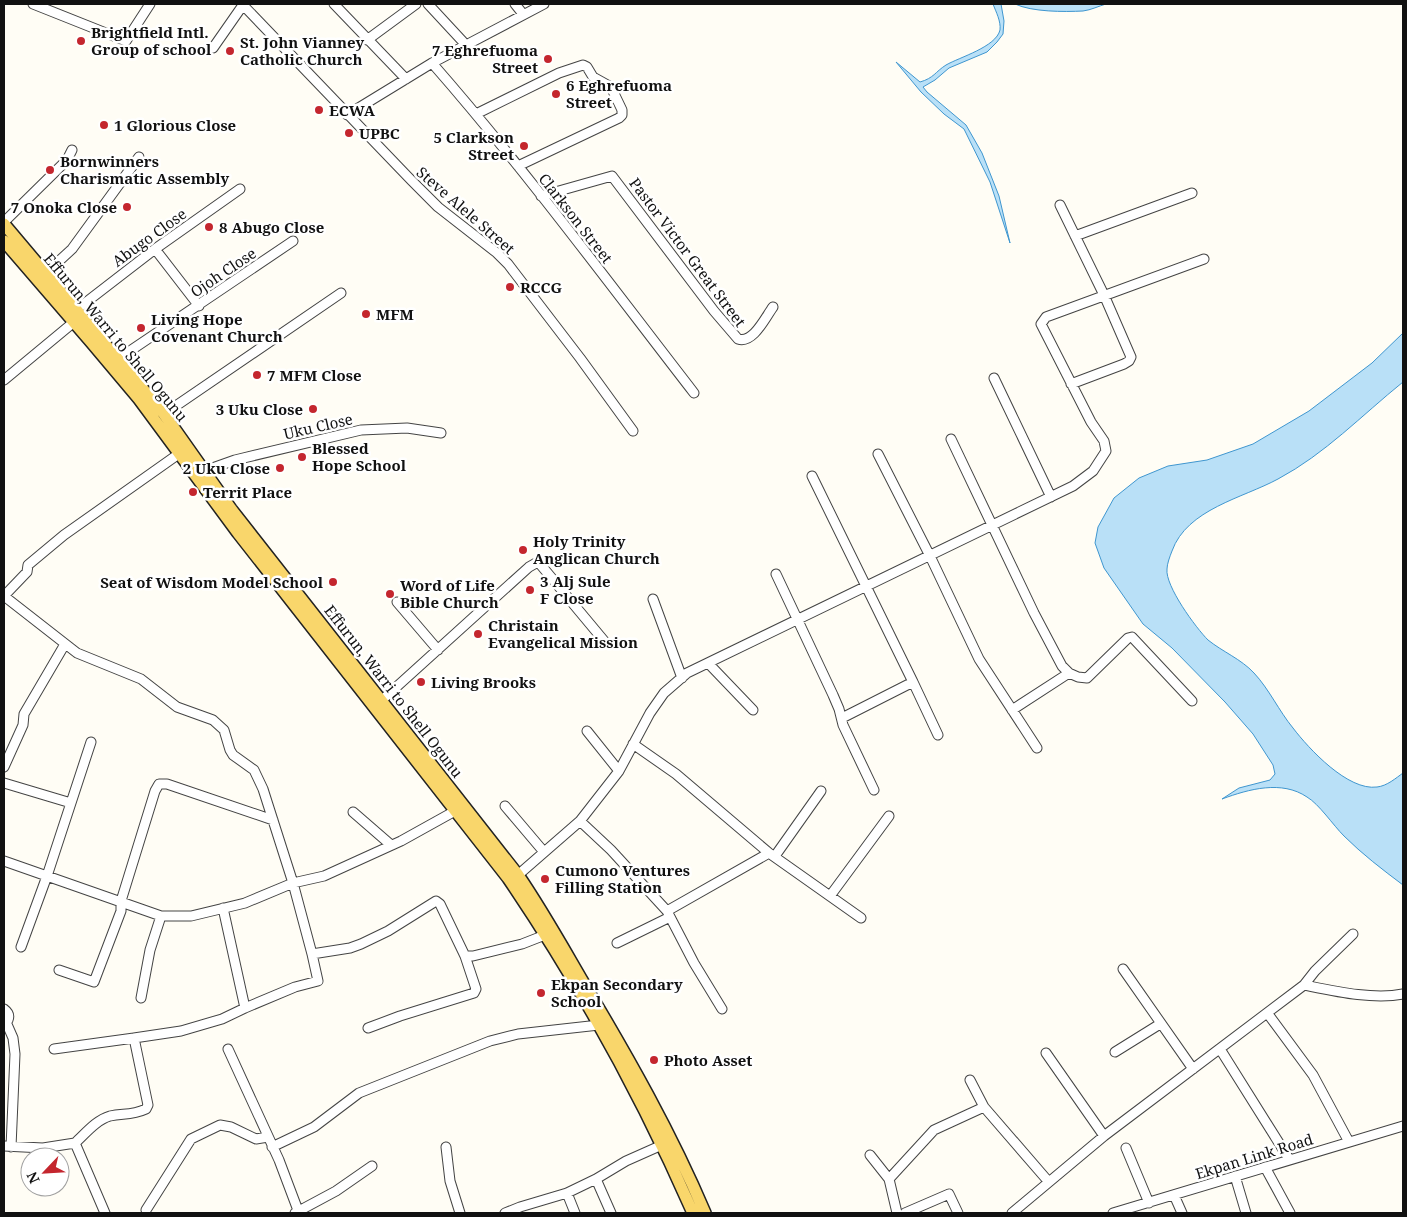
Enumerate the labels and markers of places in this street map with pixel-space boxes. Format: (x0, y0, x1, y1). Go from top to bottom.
place label: Brightfield Intl. Group of school (91, 22, 212, 59)
place label: St. John Vianney Catholic Church (240, 32, 364, 69)
marker: Brightfield Intl. Group of school (75, 35, 87, 47)
place label: 7 Eghrefuoma Street (432, 40, 538, 77)
marker: St. John Vianney Catholic Church (224, 45, 236, 57)
marker: 7 Eghrefuoma Street (542, 53, 554, 65)
place label: 6 Eghrefuoma Street (566, 75, 672, 112)
marker: 6 Eghrefuoma Street (550, 88, 562, 100)
place label: ECWA (329, 100, 376, 120)
marker: ECWA (313, 104, 325, 116)
place label: 1 Glorious Close (114, 115, 236, 135)
marker: 1 Glorious Close (98, 119, 110, 131)
place label: UPBC (359, 123, 400, 143)
marker: UPBC (343, 127, 355, 139)
place label: 5 Clarkson Street (433, 127, 514, 164)
marker: 5 Clarkson Street (518, 140, 530, 152)
place label: Bornwinners Charismatic Assembly (60, 151, 229, 188)
marker: Bornwinners Charismatic Assembly (44, 164, 56, 176)
place label: 7 Onoka Close (11, 197, 117, 217)
marker: 7 Onoka Close (121, 201, 133, 213)
place label: 8 Abugo Close (219, 217, 324, 237)
marker: 8 Abugo Close (203, 221, 215, 233)
place label: RCCG (520, 277, 562, 297)
marker: RCCG (504, 281, 516, 293)
place label: MFM (376, 304, 414, 324)
marker: MFM (360, 308, 372, 320)
place label: Living Hope Covenant Church (151, 309, 283, 346)
marker: Living Hope Covenant Church (135, 322, 147, 334)
place label: 7 MFM Close (267, 365, 361, 385)
marker: 7 MFM Close (251, 369, 263, 381)
place label: 3 Uku Close (216, 399, 303, 419)
marker: 3 Uku Close (307, 403, 319, 415)
place label: Blessed Hope School (312, 438, 407, 475)
marker: Blessed Hope School (296, 451, 308, 463)
place label: 2 Uku Close (183, 458, 270, 478)
marker: 2 Uku Close (274, 462, 286, 474)
place label: Territ Place (203, 482, 292, 502)
marker: Territ Place (187, 486, 199, 498)
place label: Holy Trinity Anglican Church (533, 531, 660, 568)
marker: Holy Trinity Anglican Church (517, 544, 529, 556)
place label: 3 Alj Sule F Close (540, 571, 611, 608)
place label: Seat of Wisdom Model School (100, 572, 324, 592)
place label: Word of Life Bible Church (400, 575, 499, 612)
marker: Seat of Wisdom Model School (327, 576, 339, 588)
marker: 3 Alj Sule F Close (524, 584, 536, 596)
marker: Word of Life Bible Church (384, 588, 396, 600)
place label: Christain Evangelical Mission (488, 615, 638, 652)
marker: Christain Evangelical Mission (472, 628, 484, 640)
place label: Living Brooks (431, 672, 536, 692)
marker: Living Brooks (415, 676, 427, 688)
place label: Cumono Ventures Filling Station (555, 860, 690, 897)
marker: Cumono Ventures Filling Station (539, 873, 551, 885)
place label: Ekpan Secondary School (551, 974, 683, 1011)
marker: Ekpan Secondary School (535, 987, 547, 999)
place label: Photo Asset (664, 1050, 752, 1070)
marker: Photo Asset (648, 1054, 660, 1066)

